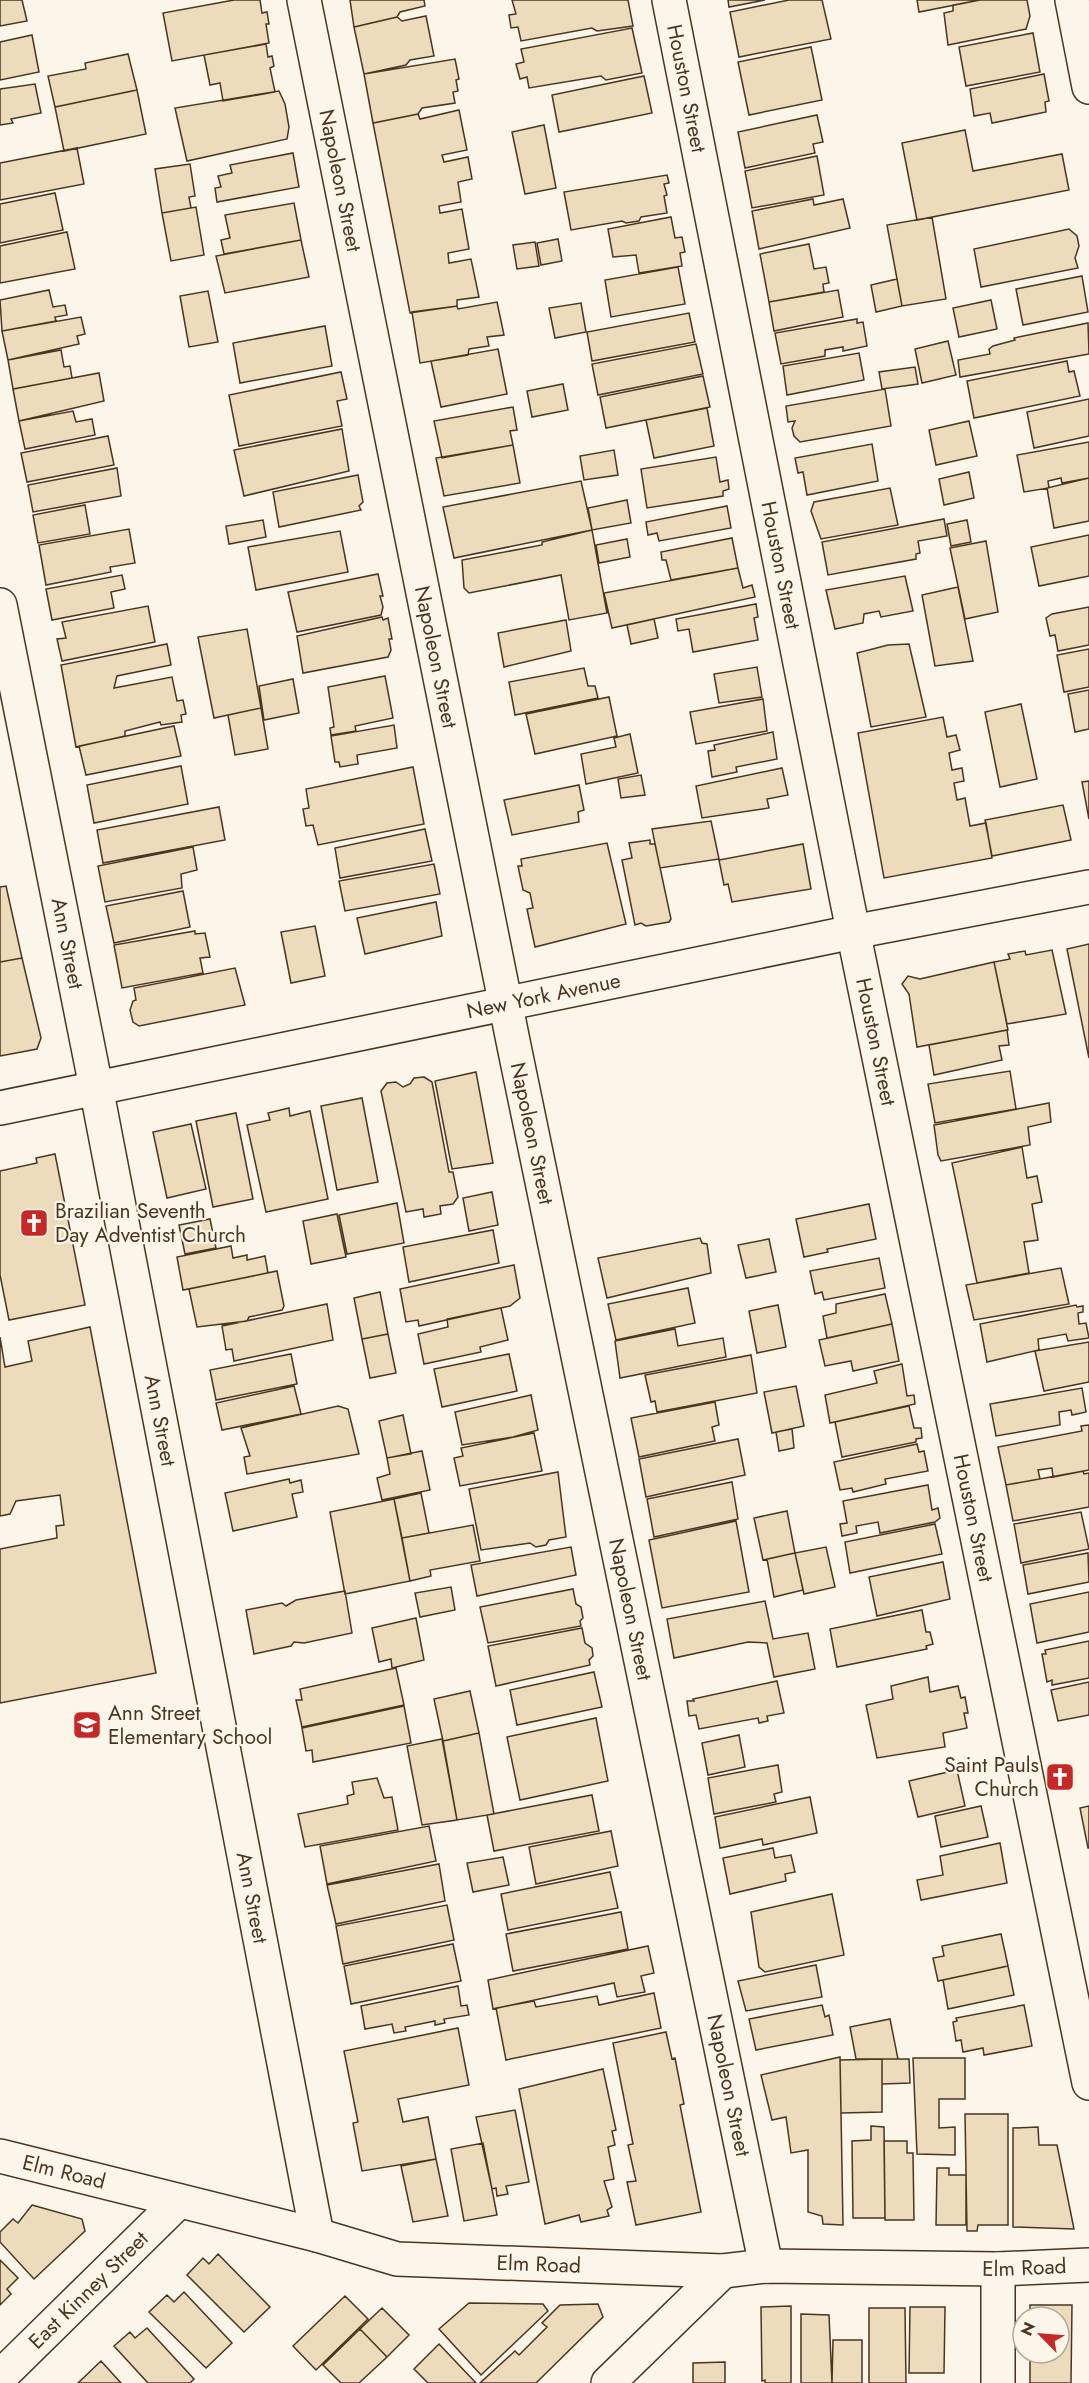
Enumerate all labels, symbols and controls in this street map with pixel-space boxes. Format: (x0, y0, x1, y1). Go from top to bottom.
street label: Houston Street (659, 22, 714, 155)
street label: Napoleon Street (311, 107, 369, 254)
street label: Houston Street (753, 498, 808, 632)
street label: Napoleon Street (407, 583, 465, 731)
street label: Ann Street (44, 895, 91, 992)
street label: New York Avenue (464, 965, 624, 1026)
street label: Houston Street (848, 975, 904, 1108)
street label: Napoleon Street (503, 1060, 561, 1207)
place label: Brazilian Seventh Day Adventist Church (55, 1196, 246, 1250)
church icon: Brazilian Seventh Day Adventist Church (18, 1207, 50, 1239)
street label: Ann Street (137, 1372, 184, 1469)
street label: Houston Street (946, 1451, 1001, 1584)
street label: Napoleon Street (601, 1535, 660, 1683)
place label: Ann Street Elementary School (108, 1698, 272, 1752)
school or university icon: Ann Street Elementary School (71, 1709, 103, 1741)
place label: Saint Pauls Church (944, 1750, 1039, 1804)
church icon: Saint Pauls Church (1044, 1761, 1076, 1793)
street label: Ann Street (229, 1849, 276, 1946)
street label: Napoleon Street (699, 2011, 758, 2159)
street label: Elm Road (19, 2147, 109, 2197)
street label: East Kinney Street (22, 2224, 155, 2356)
street label: Elm Road (496, 2248, 581, 2281)
street label: Elm Road (982, 2251, 1067, 2284)
north arrow (1011, 2305, 1071, 2365)
text: N (1015, 2318, 1041, 2339)

